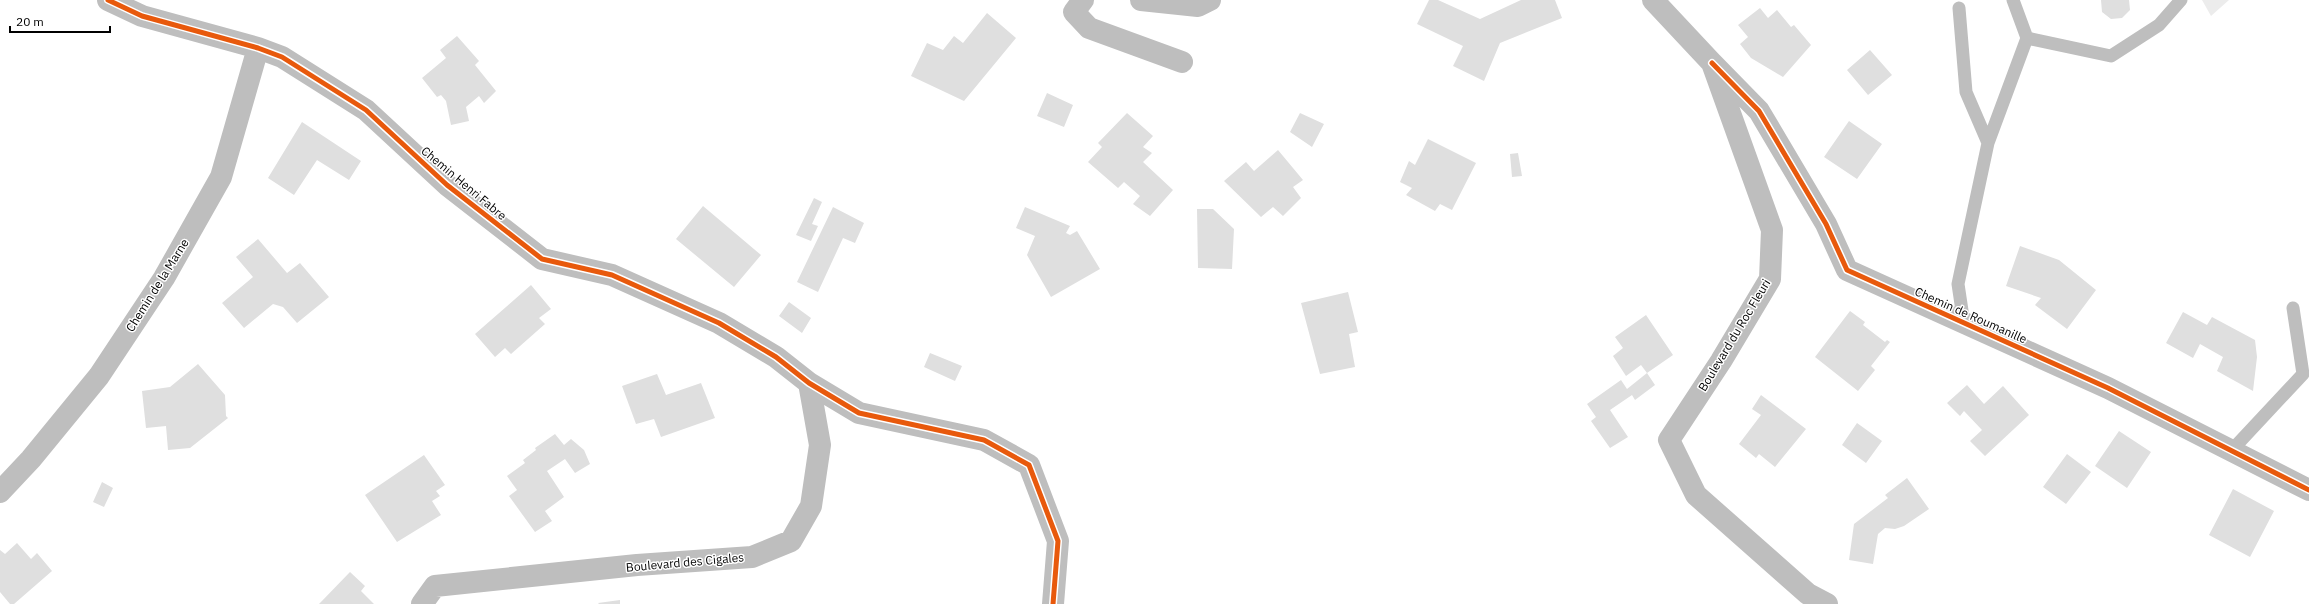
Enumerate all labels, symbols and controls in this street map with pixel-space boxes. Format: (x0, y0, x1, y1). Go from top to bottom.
scale bar (10, 8, 110, 34)
text: 20 m (16, 14, 44, 29)
street label: Chemin Henri Fabre (418, 143, 510, 223)
street label: Chemin de la Marne (122, 235, 192, 334)
street label: Boulevard du Roc Fleuri (1695, 276, 1773, 394)
street label: Chemin de Roumanille (1913, 284, 2030, 347)
street label: Boulevard des Cigales (625, 549, 745, 575)

